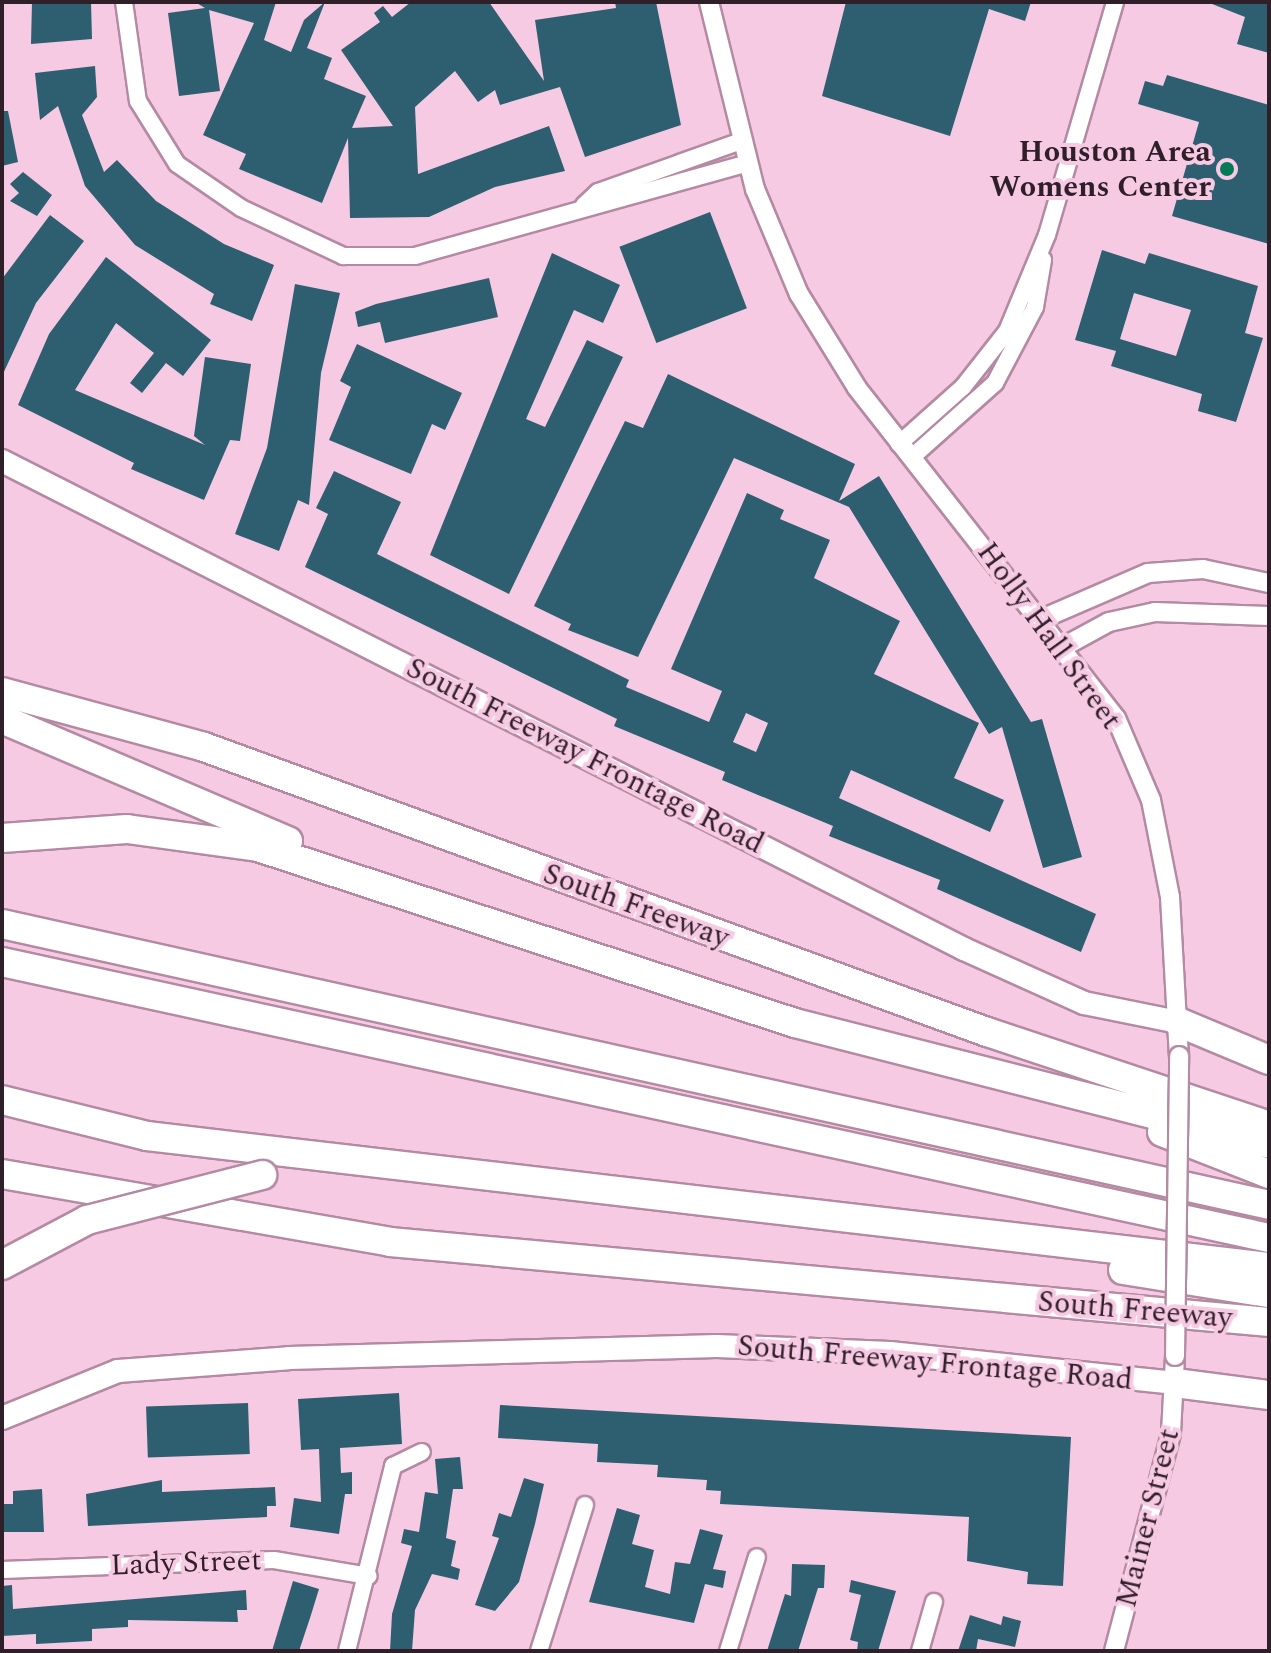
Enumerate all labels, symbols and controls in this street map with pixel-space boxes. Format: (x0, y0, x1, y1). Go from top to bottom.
place label: Houston Area Womens Center (989, 134, 1211, 204)
marker: Houston Area Womens Center (1218, 160, 1236, 178)
street label: Holly Hall Street (969, 535, 1129, 737)
street label: South Freeway Frontage Road (400, 650, 770, 862)
street label: South Freeway (538, 856, 734, 956)
street label: South Freeway (1036, 1284, 1234, 1336)
street label: South Freeway Frontage Road (736, 1328, 1134, 1398)
street label: Mainer Street (1108, 1425, 1188, 1611)
street label: Lady Street (110, 1542, 262, 1584)

